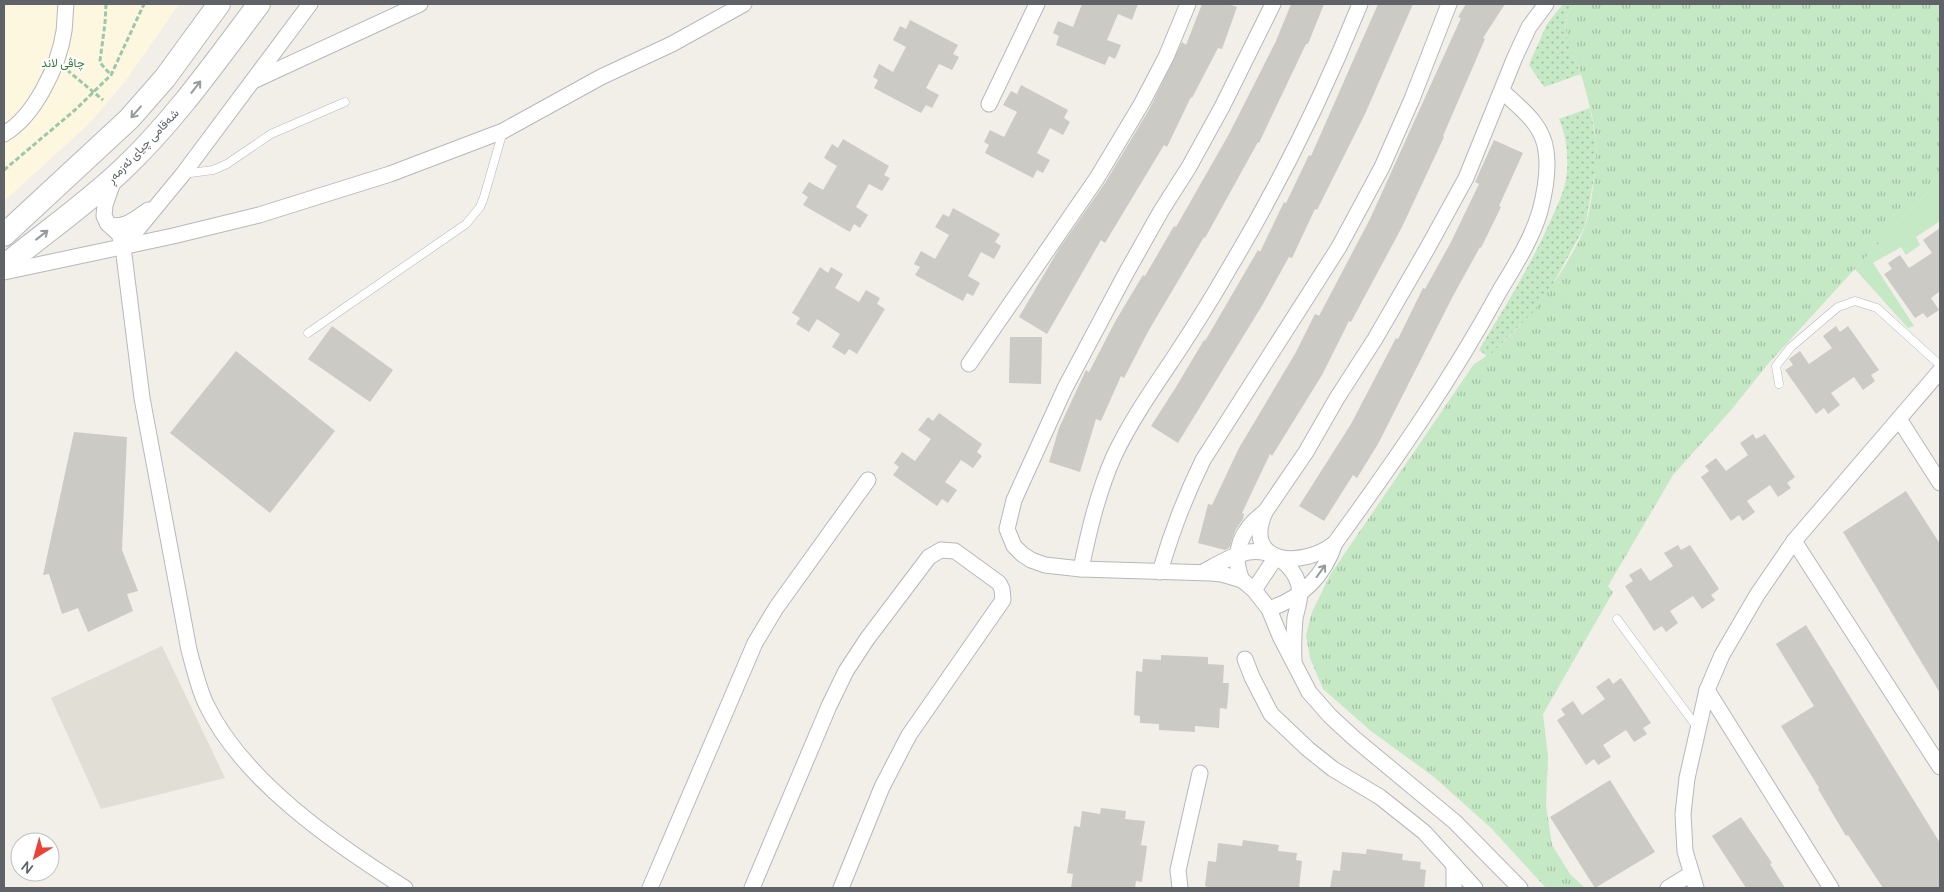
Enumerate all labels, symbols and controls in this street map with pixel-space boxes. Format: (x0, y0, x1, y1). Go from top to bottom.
park label: چاڤی لاند (41, 54, 85, 71)
one-way arrow (191, 80, 201, 94)
street label: شەقامی چیای ئەزمەڕ (102, 105, 184, 189)
one-way arrow (130, 105, 141, 118)
one-way arrow (35, 230, 48, 241)
one-way arrow (1316, 564, 1326, 578)
north arrow (10, 832, 60, 882)
text: N (17, 857, 37, 878)

